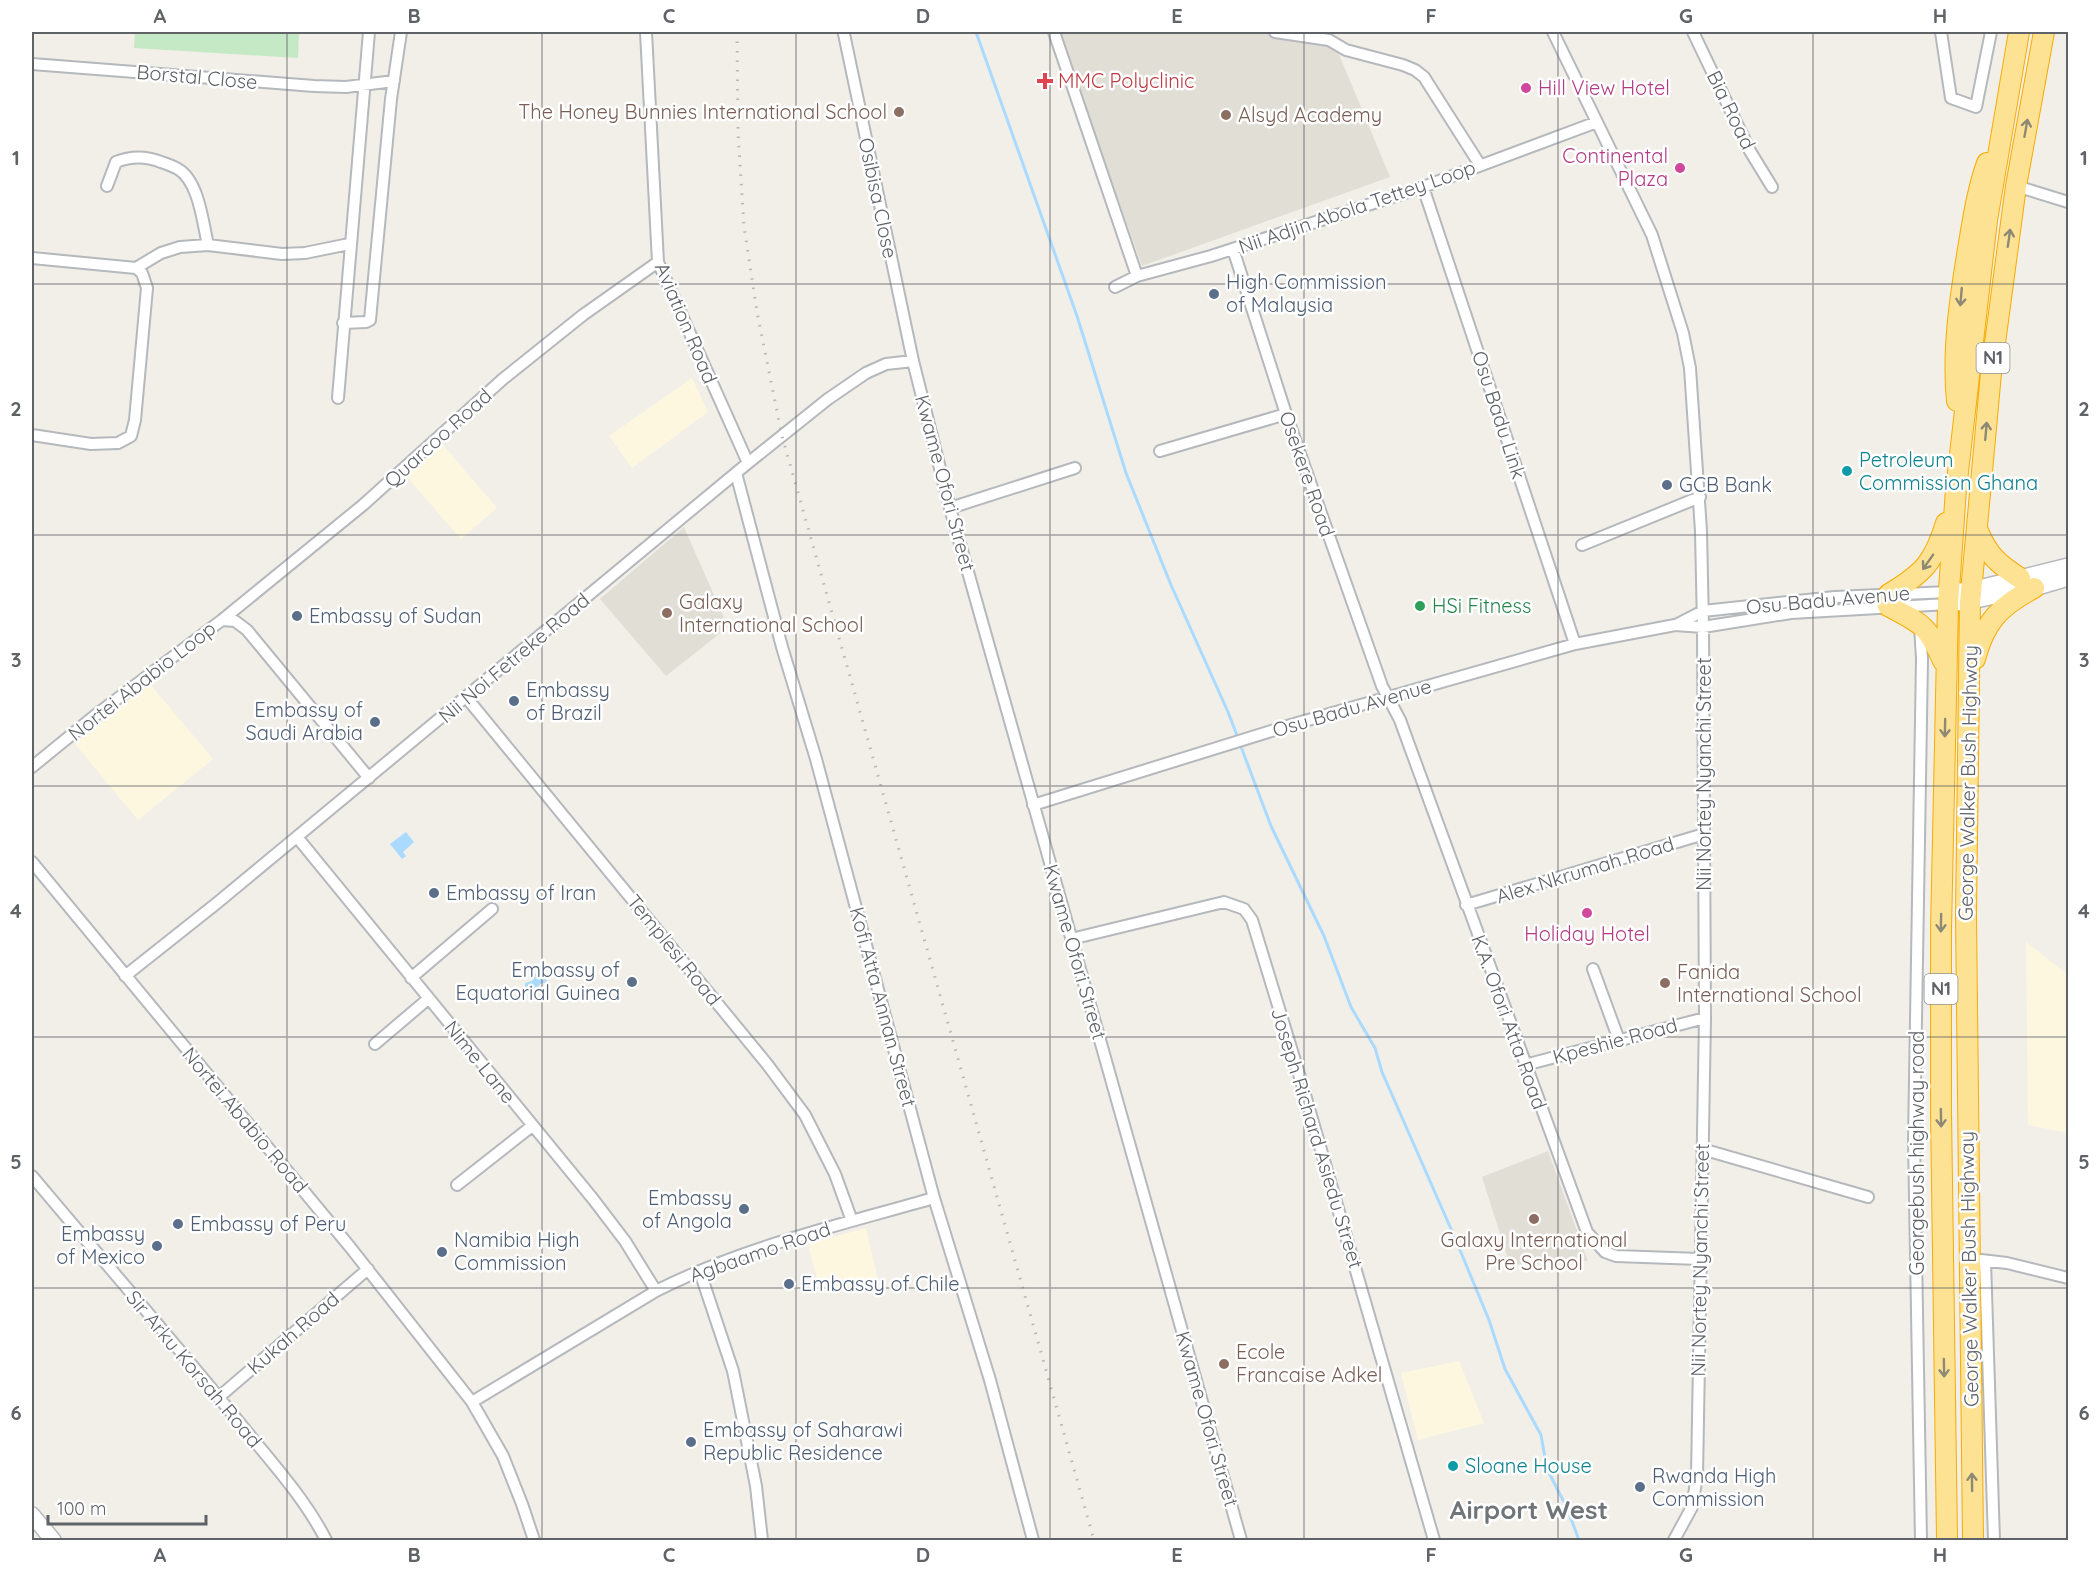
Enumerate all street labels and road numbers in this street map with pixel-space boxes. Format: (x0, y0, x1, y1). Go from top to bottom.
street label: Borstal Close (136, 59, 259, 94)
street label: Bia Road (1702, 66, 1761, 153)
street label: Osibisa Close (854, 135, 903, 261)
street label: Nii Adjin Abola Tettey Loop (1235, 154, 1479, 259)
street label: Aviation Road (650, 258, 723, 387)
road number: N1 (1976, 343, 2010, 373)
street label: Osu Badu Link (1467, 348, 1532, 482)
street label: Quarcoo Road (379, 383, 497, 492)
street label: Kwame Ofori Street (910, 392, 981, 574)
street label: Osekere Road (1274, 408, 1341, 540)
street label: Osu Badu Avenue (1745, 580, 1911, 619)
street label: Nii Noi Fetreke Road (433, 587, 594, 728)
street label: Nortei Ababio Loop (63, 615, 220, 746)
street label: George Walker Bush Highway (1953, 645, 1982, 921)
street label: Nii Nortey Nyanchi Street (1691, 657, 1716, 891)
street label: Osu Badu Avenue (1269, 673, 1434, 742)
street label: Alex Nkrumah Road (1493, 831, 1677, 908)
street label: Kwame Ofori Street (1038, 861, 1113, 1043)
street label: Templesi Road (622, 889, 727, 1010)
street label: Kofi Atta Annan Street (845, 904, 922, 1110)
street label: K.A. Ofori Atta Road (1466, 931, 1553, 1113)
road number: N1 (1924, 974, 1958, 1004)
street label: Joseph Richard Asiedu Street (1266, 1004, 1369, 1271)
street label: Kpeshie Road (1550, 1012, 1680, 1069)
street label: Nime Lane (439, 1015, 521, 1108)
street label: Georgebush highway road (1904, 1031, 1929, 1275)
street label: Nortei Ababio Road (177, 1042, 314, 1198)
street label: George Walker Bush Highway (1954, 1131, 1983, 1407)
street label: Nii Nortey Nyanchi Street (1685, 1143, 1714, 1377)
street label: Agbaamo Road (686, 1216, 834, 1287)
street label: Sir Arku Korsah Road (121, 1285, 268, 1452)
street label: Kukah Road (242, 1286, 344, 1379)
street label: Kwame Ofori Street (1170, 1328, 1245, 1510)

